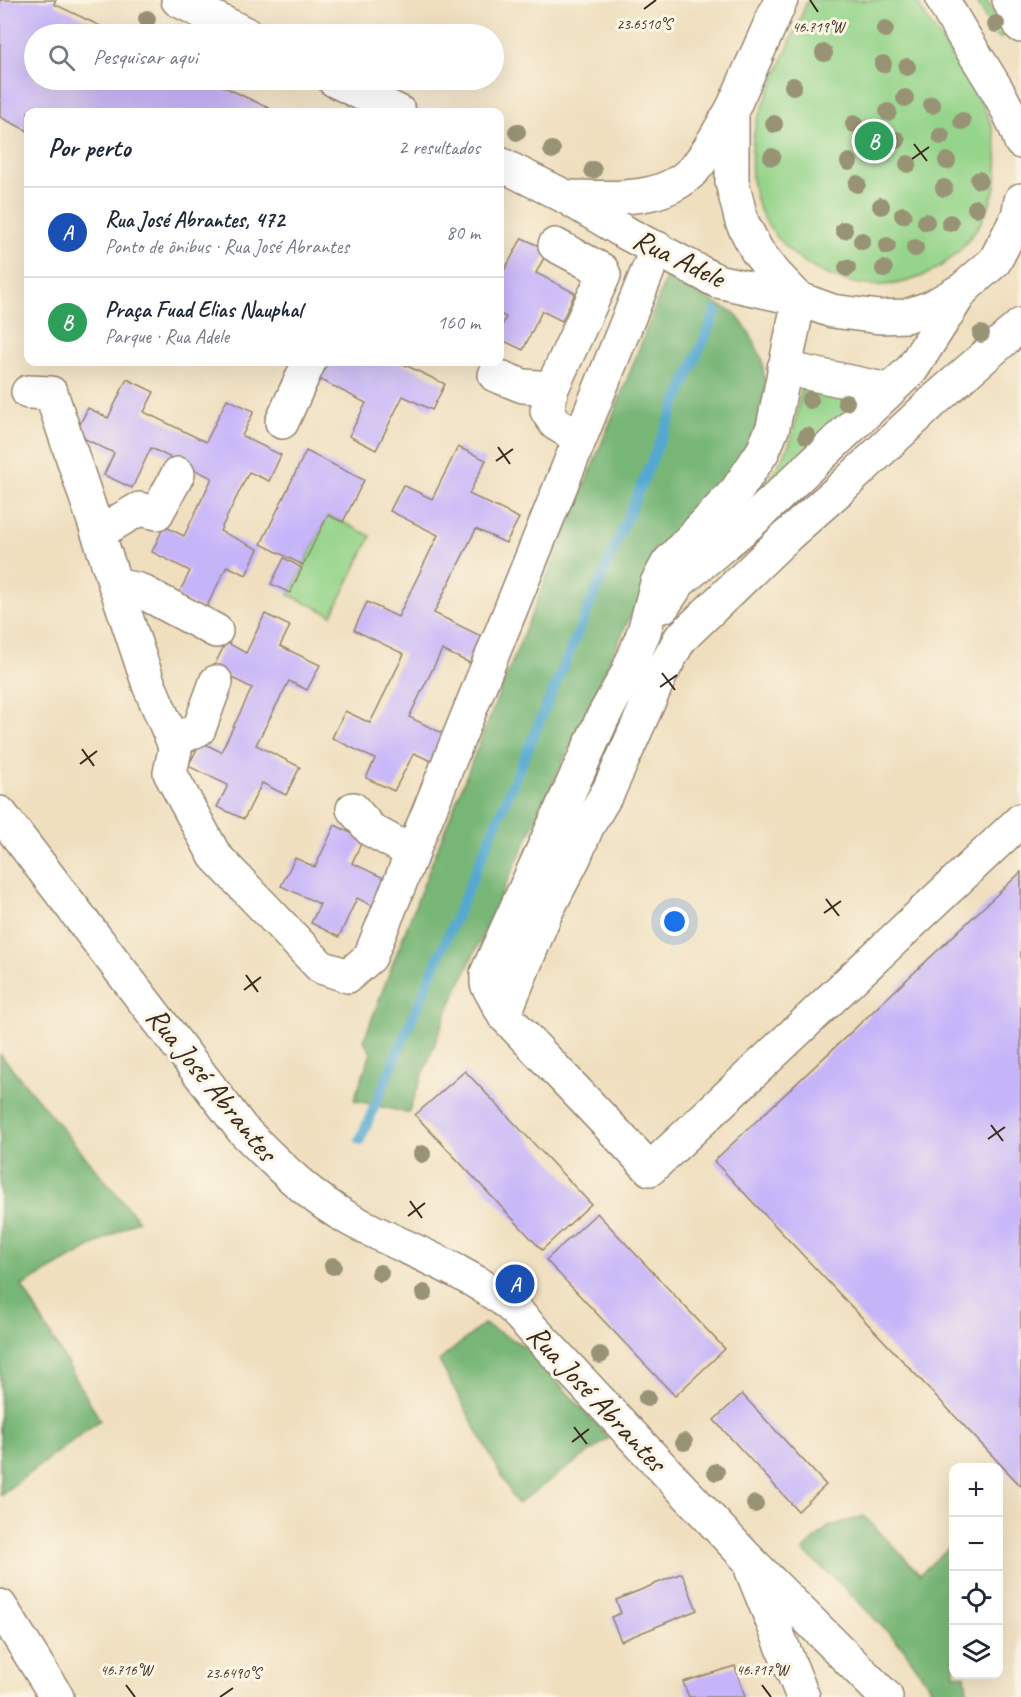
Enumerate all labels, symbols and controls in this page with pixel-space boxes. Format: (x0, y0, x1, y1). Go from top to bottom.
text: 23.6510°S (616, 15, 674, 34)
text: 46.719°W (792, 18, 847, 37)
search box (24, 24, 504, 90)
icon: search (45, 41, 78, 74)
text: Pesquisar aqui (93, 43, 198, 71)
pin: B (854, 118, 894, 164)
text: Por perto (48, 131, 130, 164)
text: 2 resultados (398, 135, 480, 160)
text: Rua José Abrantes, 472 (105, 206, 284, 234)
text: A (62, 220, 73, 245)
text: 80 m (446, 220, 480, 245)
street label: Rua Adele (627, 220, 733, 297)
text: Ponto de ônibus · Rua José Abrantes (105, 234, 349, 259)
text: Praça Fuad Elias Nauphal (105, 296, 302, 324)
text: B (62, 310, 73, 335)
text: 160 m (437, 310, 480, 335)
text: Parque · Rua Adele (105, 324, 229, 349)
your location (660, 907, 689, 936)
street label: Rua José Abrantes (138, 999, 288, 1171)
pin: A (496, 1262, 534, 1306)
street label: Rua José Abrantes (519, 1316, 677, 1482)
map controls (949, 1463, 1003, 1679)
button: + (949, 1463, 1003, 1517)
button: − (949, 1517, 1003, 1571)
button: locate (949, 1571, 1003, 1625)
button: layers (949, 1625, 1003, 1679)
text: 46.716°W (100, 1661, 155, 1680)
text: 46.717°W (736, 1661, 791, 1680)
text: 23.6490°S (205, 1664, 263, 1683)

